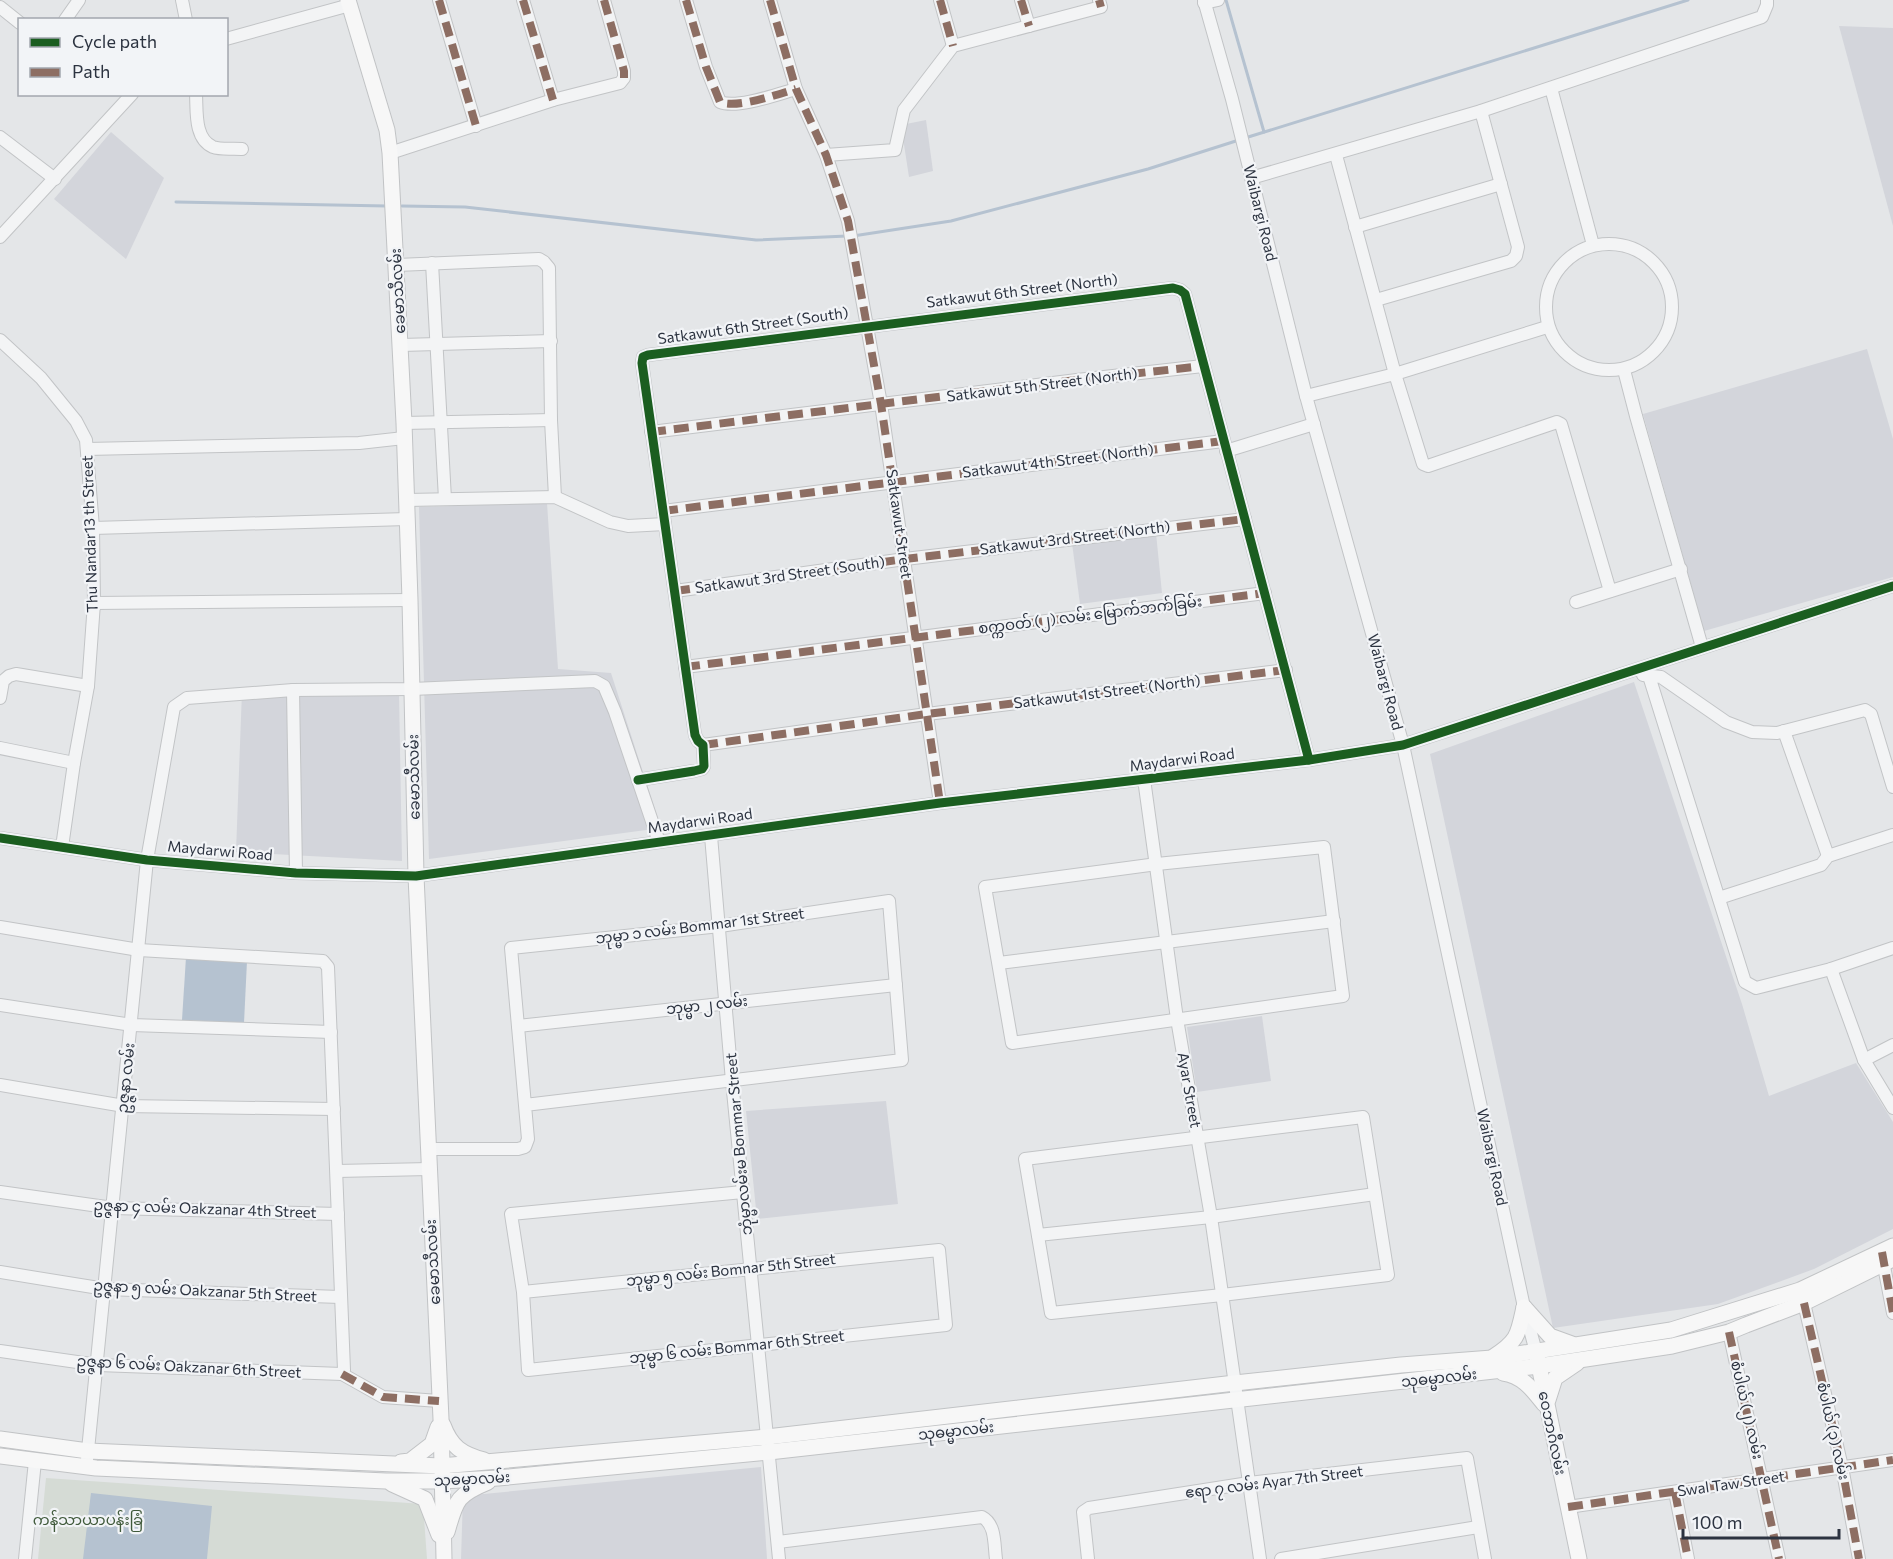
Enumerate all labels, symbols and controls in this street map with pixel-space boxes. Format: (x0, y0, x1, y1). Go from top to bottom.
legend (18, 18, 228, 96)
text: Cycle path (72, 30, 157, 52)
text: Path (72, 60, 110, 82)
street label: Waibargi Road (1240, 163, 1282, 263)
street label: ခေမာသီလမ်း (386, 248, 408, 334)
street label: Satkawut 6th Street (North) (925, 269, 1119, 311)
street label: Satkawut 6th Street (South) (656, 303, 849, 347)
street label: Satkawut 5th Street (North) (945, 363, 1138, 405)
street label: Satkawut 4th Street (North) (961, 439, 1154, 481)
street label: Thu Nandar13 th Street (77, 455, 101, 613)
street label: Satkawut Street (883, 468, 917, 580)
street label: Satkawut 3rd Street (North) (979, 516, 1171, 558)
street label: Satkawut 3rd Street (South) (694, 552, 886, 596)
street label: စက္ကဝတ် (၂) လမ်း မြောက်ဘက်ခြမ်း (977, 591, 1203, 641)
street label: Waibargi Road (1364, 632, 1407, 732)
street label: Satkawut 1st Street (North) (1012, 671, 1201, 711)
street label: ခေမာသီလမ်း (403, 734, 423, 820)
street label: Maydarwi Road (1128, 744, 1235, 774)
street label: Maydarwi Road (646, 804, 753, 836)
street label: Maydarwi Road (167, 836, 274, 864)
street label: ဘုမ္မာ ၁ လမ်း Bommar 1st Street (594, 903, 806, 951)
street label: ဘုမ္မာ ၂ လမ်း (665, 991, 749, 1022)
street label: ဥဇ္ဇနာ လမ်း (112, 1042, 142, 1114)
street label: Ayar Street (1174, 1051, 1205, 1129)
street label: ဘုံမ္မာလမ်းမ Bommar Street (721, 1052, 759, 1236)
street label: Waibargi Road (1474, 1107, 1512, 1207)
street label: ဥဇ္ဇနာ ၄ လမ်း Oakzanar 4th Street (93, 1195, 317, 1225)
street label: ခေမာသီလမ်း (421, 1219, 443, 1305)
street label: ဘုမ္မာ ၅ လမ်း Bomnar 5th Street (625, 1249, 837, 1293)
street label: ဥဇ္ဇနာ ၅ လမ်း Oakzanar 5th Street (93, 1275, 317, 1309)
street label: ဘုမ္မာ ၆ လမ်း Bommar 6th Street (628, 1326, 846, 1371)
street label: ဥဇ္ဇနာ ၆ လမ်း Oakzanar 6th Street (76, 1351, 302, 1385)
street label: စံပါယ် (၂) လမ်း (1724, 1359, 1768, 1462)
street label: သုဓမ္မာလမ်း (1400, 1364, 1478, 1394)
street label: စံပါယ် (၃) လမ်း (1810, 1380, 1854, 1482)
street label: ဝေဘာဂီလမ်း (1535, 1389, 1571, 1476)
street label: သုဓမ္မာလမ်း (917, 1417, 995, 1447)
street label: ဧရာ ၇ လမ်း Ayar 7th Street (1184, 1461, 1364, 1505)
street label: သုဓမ္မာလမ်း (433, 1467, 511, 1493)
street label: Swal Taw Street (1676, 1467, 1786, 1499)
scale bar (1683, 1502, 1839, 1540)
park label: ကန်သာယာပန်းခြံ (33, 1510, 143, 1532)
text: 100 m (1692, 1511, 1742, 1533)

